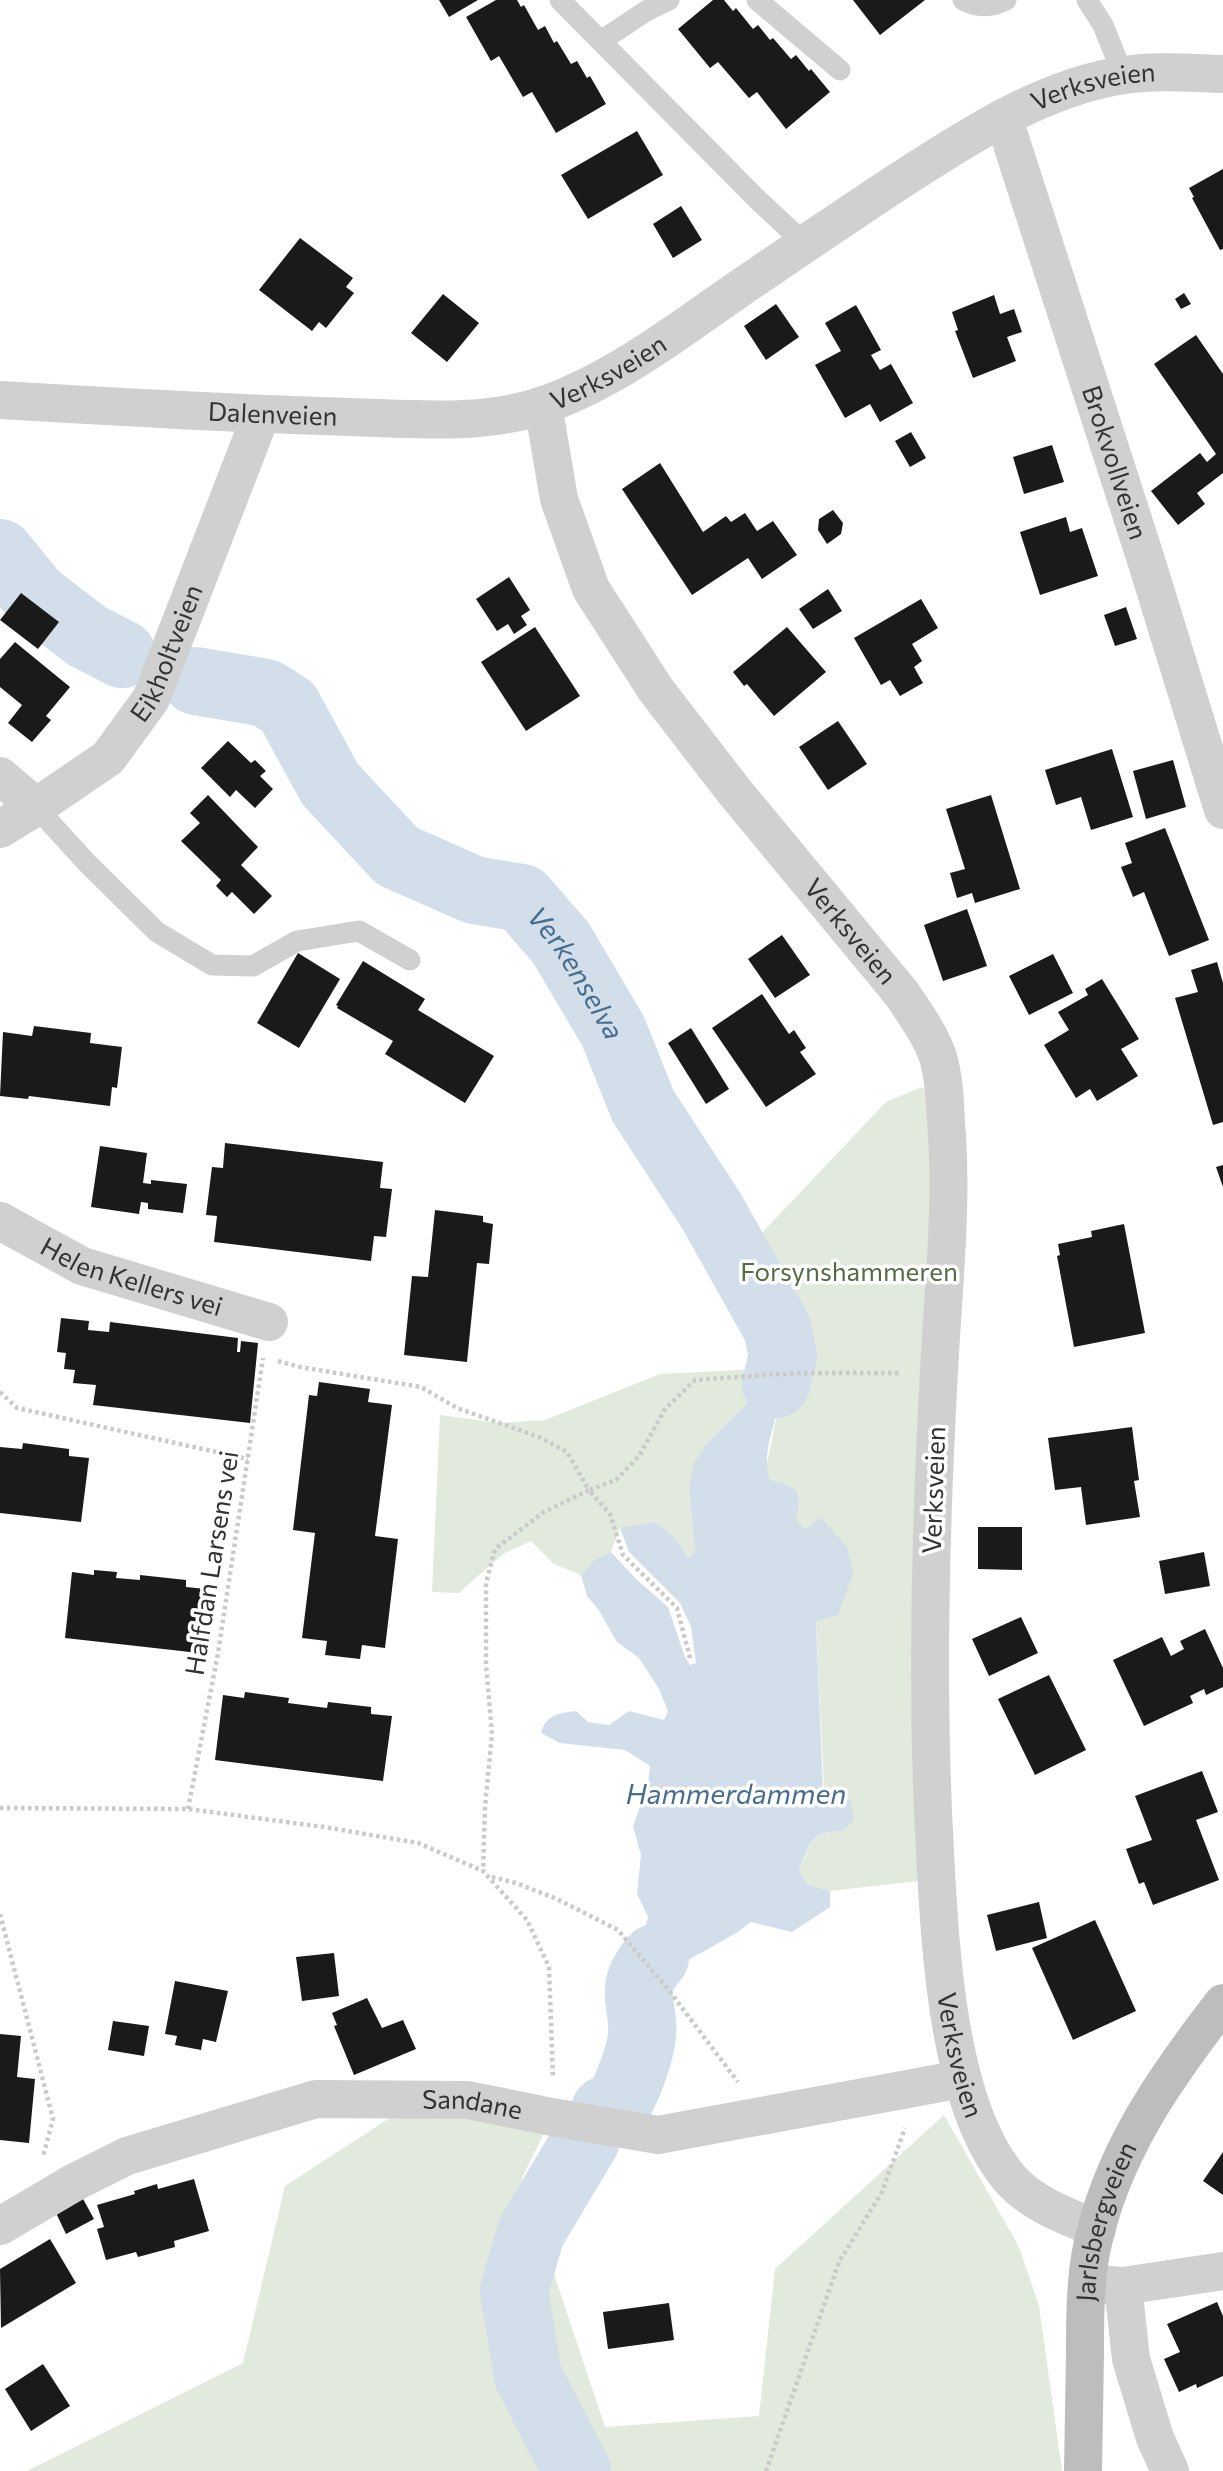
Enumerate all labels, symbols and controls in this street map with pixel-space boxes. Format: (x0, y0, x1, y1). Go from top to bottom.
street label: Verksveien (1026, 55, 1156, 116)
street label: Verksveien (545, 327, 671, 415)
street label: Brokvollveien (1077, 381, 1155, 543)
street label: Dalenveien (207, 395, 338, 431)
street label: Eikholtveien (123, 580, 208, 727)
street label: Verksveien (799, 871, 904, 990)
water label: Verkenselva (521, 899, 632, 1044)
street label: Helen Kellers vei (36, 1230, 227, 1321)
park label: Forsynshammeren (740, 1255, 958, 1286)
street label: Verksveien (915, 1426, 950, 1554)
street label: Halfdan Larsens vei (177, 1448, 244, 1677)
water label: Hammerdammen (626, 1776, 846, 1810)
street label: Verksveien (932, 1990, 991, 2122)
street label: Sandane (422, 2083, 525, 2125)
street label: Jarlsbergveien (1069, 2136, 1142, 2303)

